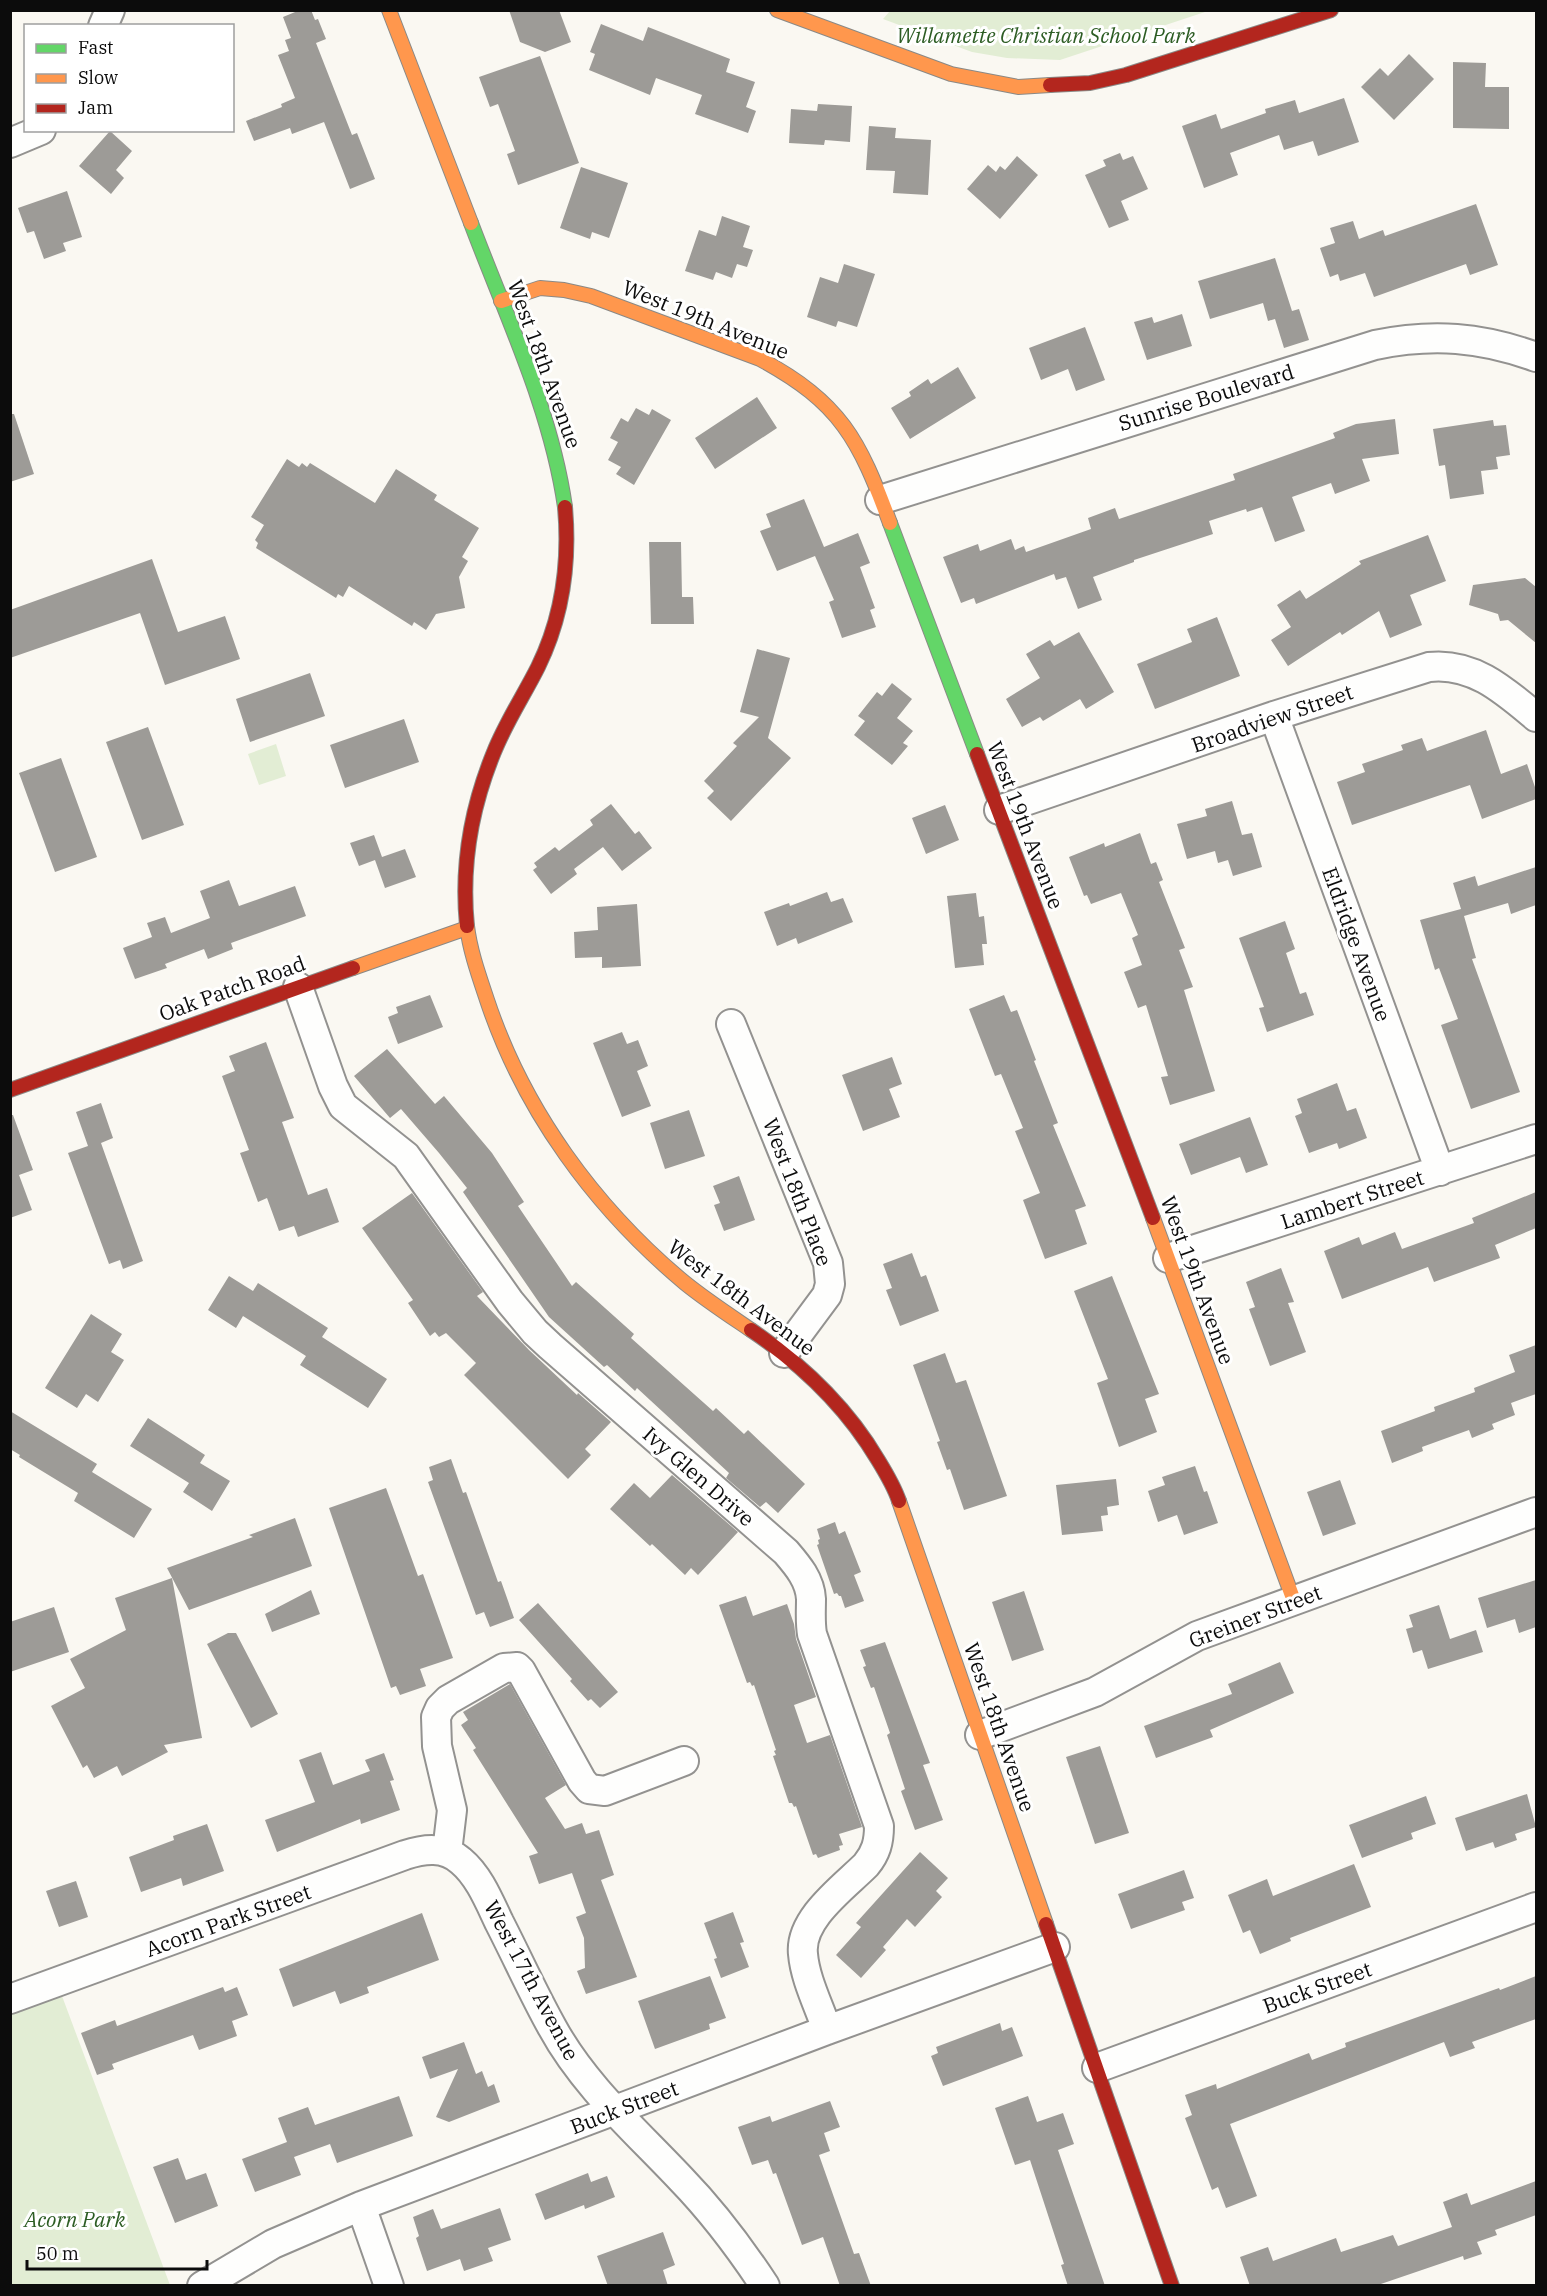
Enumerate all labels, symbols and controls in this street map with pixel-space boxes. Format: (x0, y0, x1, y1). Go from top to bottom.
park label: Willamette Christian School Park (896, 21, 1197, 49)
legend (24, 24, 234, 132)
text: Fast (78, 36, 113, 59)
text: Slow (78, 66, 118, 89)
text: Jam (78, 96, 113, 119)
street label: West 19th Avenue (618, 273, 794, 365)
street label: West 18th Avenue (502, 276, 588, 452)
street label: Sunrise Boulevard (1115, 357, 1297, 437)
street label: Broadview Street (1188, 677, 1356, 759)
street label: West 19th Avenue (981, 737, 1071, 913)
street label: Eldridge Avenue (1316, 863, 1398, 1025)
street label: Oak Patch Road (155, 948, 309, 1027)
street label: West 18th Place (757, 1114, 839, 1270)
street label: Lambert Street (1277, 1163, 1427, 1235)
street label: West 19th Avenue (1155, 1192, 1241, 1368)
street label: West 18th Avenue (663, 1232, 821, 1362)
street label: Ivy Glen Drive (637, 1420, 761, 1532)
street label: Greiner Street (1185, 1578, 1325, 1654)
street label: West 18th Avenue (958, 1639, 1042, 1815)
street label: Acorn Park Street (141, 1877, 315, 1963)
street label: West 17th Avenue (478, 1895, 586, 2065)
street label: Buck Street (1259, 1954, 1375, 2020)
street label: Buck Street (566, 2074, 682, 2140)
park label: Acorn Park (22, 2205, 127, 2233)
scale bar (27, 2233, 207, 2271)
text: 50 m (36, 2242, 79, 2265)

